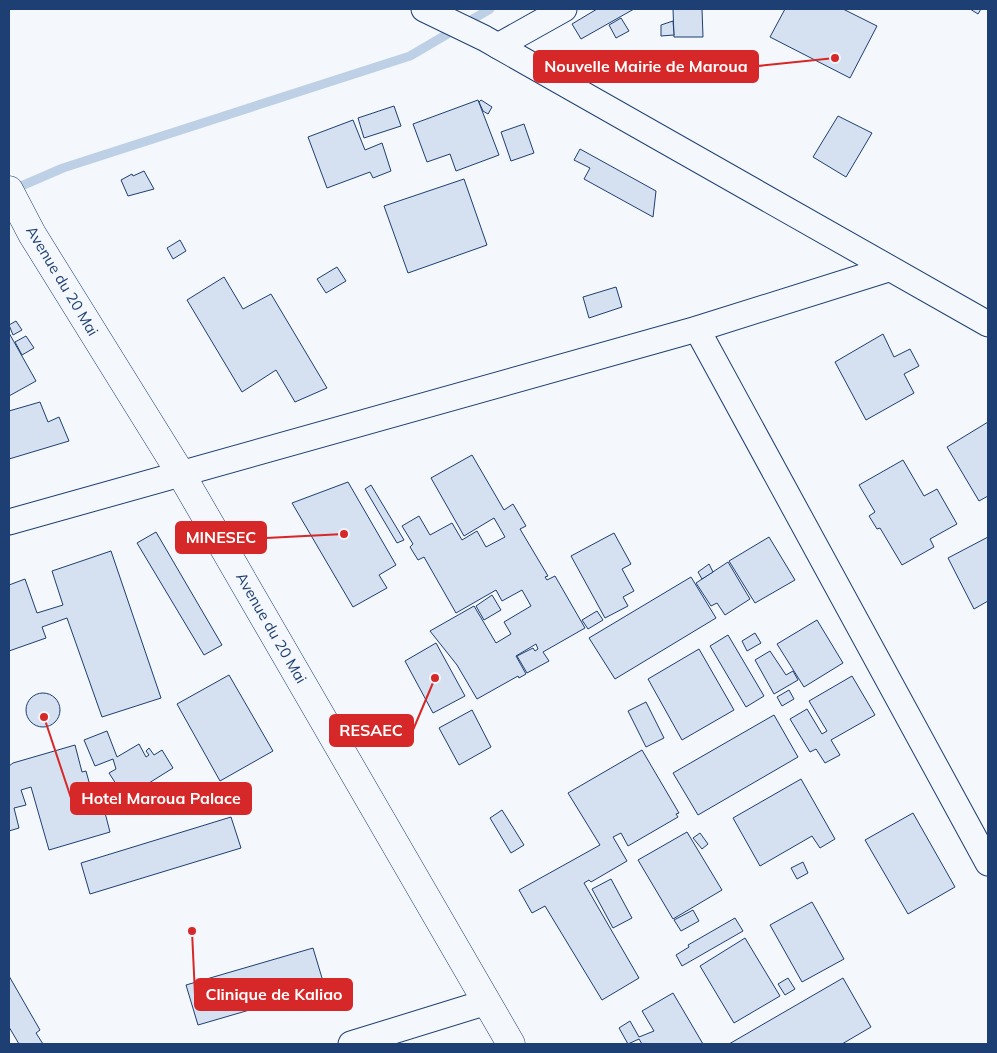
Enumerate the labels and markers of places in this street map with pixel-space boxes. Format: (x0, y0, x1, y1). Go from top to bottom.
callout: Nouvelle Mairie de Maroua (534, 51, 758, 82)
callout: MINESEC (176, 522, 266, 553)
callout: RESAEC (330, 715, 413, 746)
callout: Hotel Maroua Palace (71, 783, 251, 814)
callout: Clinique de Kaliao (195, 979, 352, 1010)

